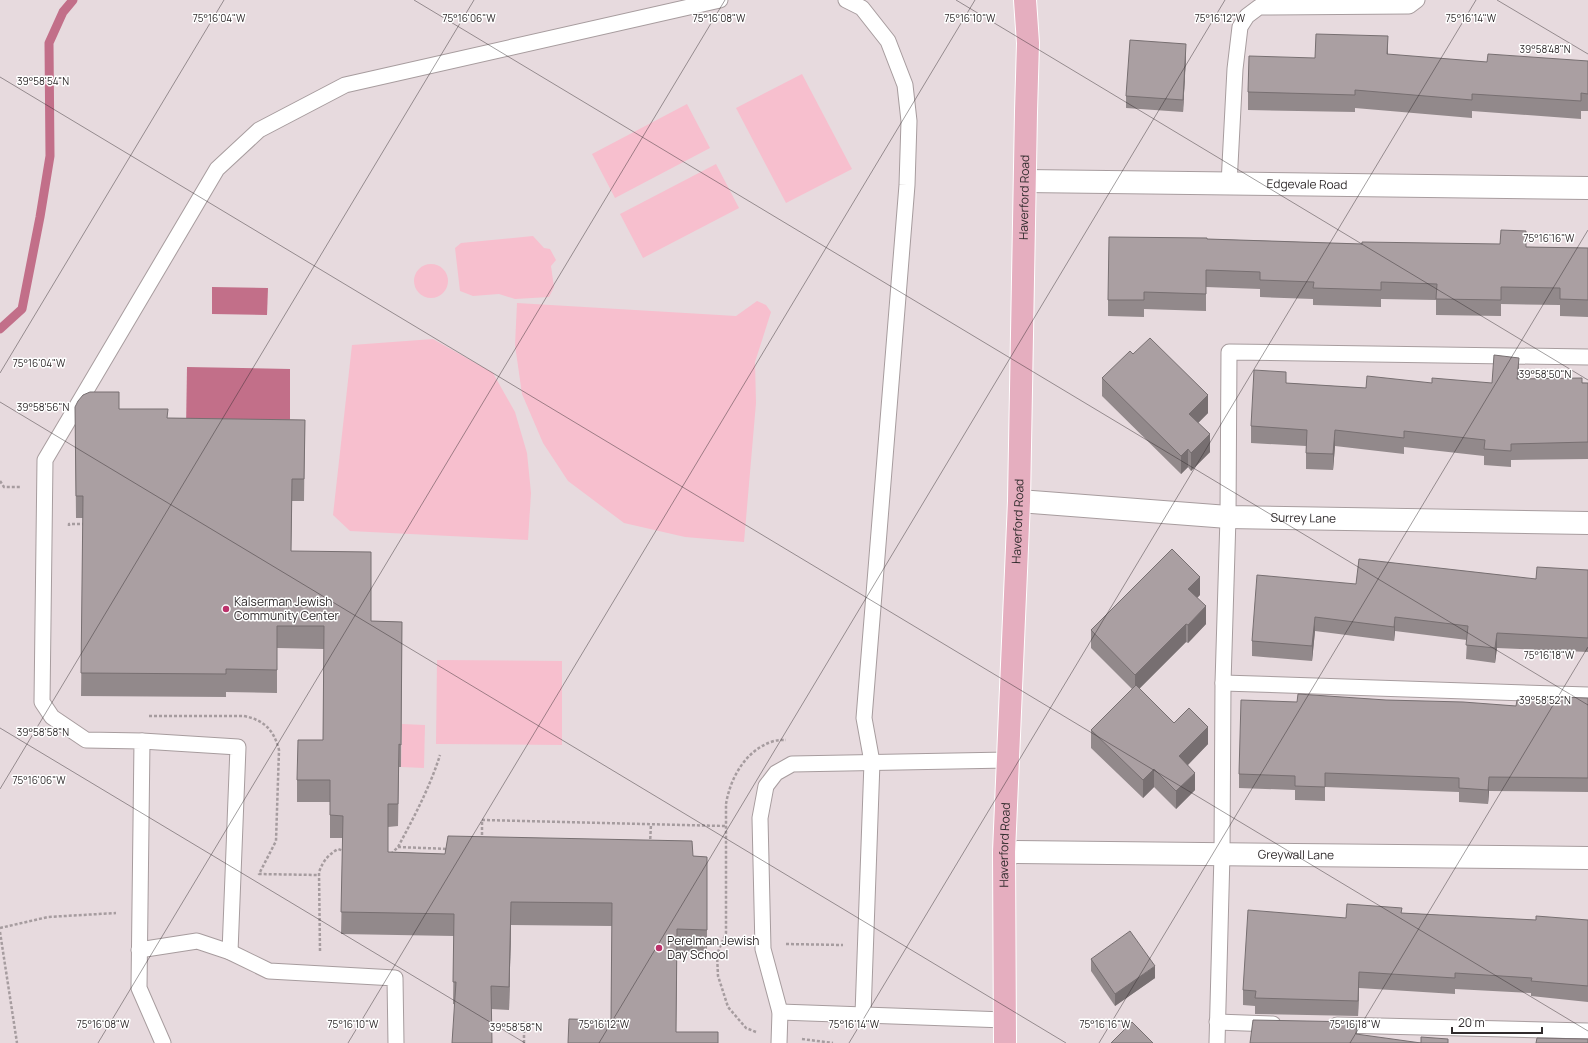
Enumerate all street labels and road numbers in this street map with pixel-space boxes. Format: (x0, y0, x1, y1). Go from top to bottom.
street label: Haverford Road (1015, 155, 1033, 240)
street label: Edgevale Road (1266, 175, 1348, 193)
street label: Haverford Road (1007, 479, 1027, 564)
street label: Surrey Lane (1270, 509, 1336, 527)
street label: Haverford Road (995, 802, 1014, 888)
street label: Greywall Lane (1258, 846, 1334, 863)

